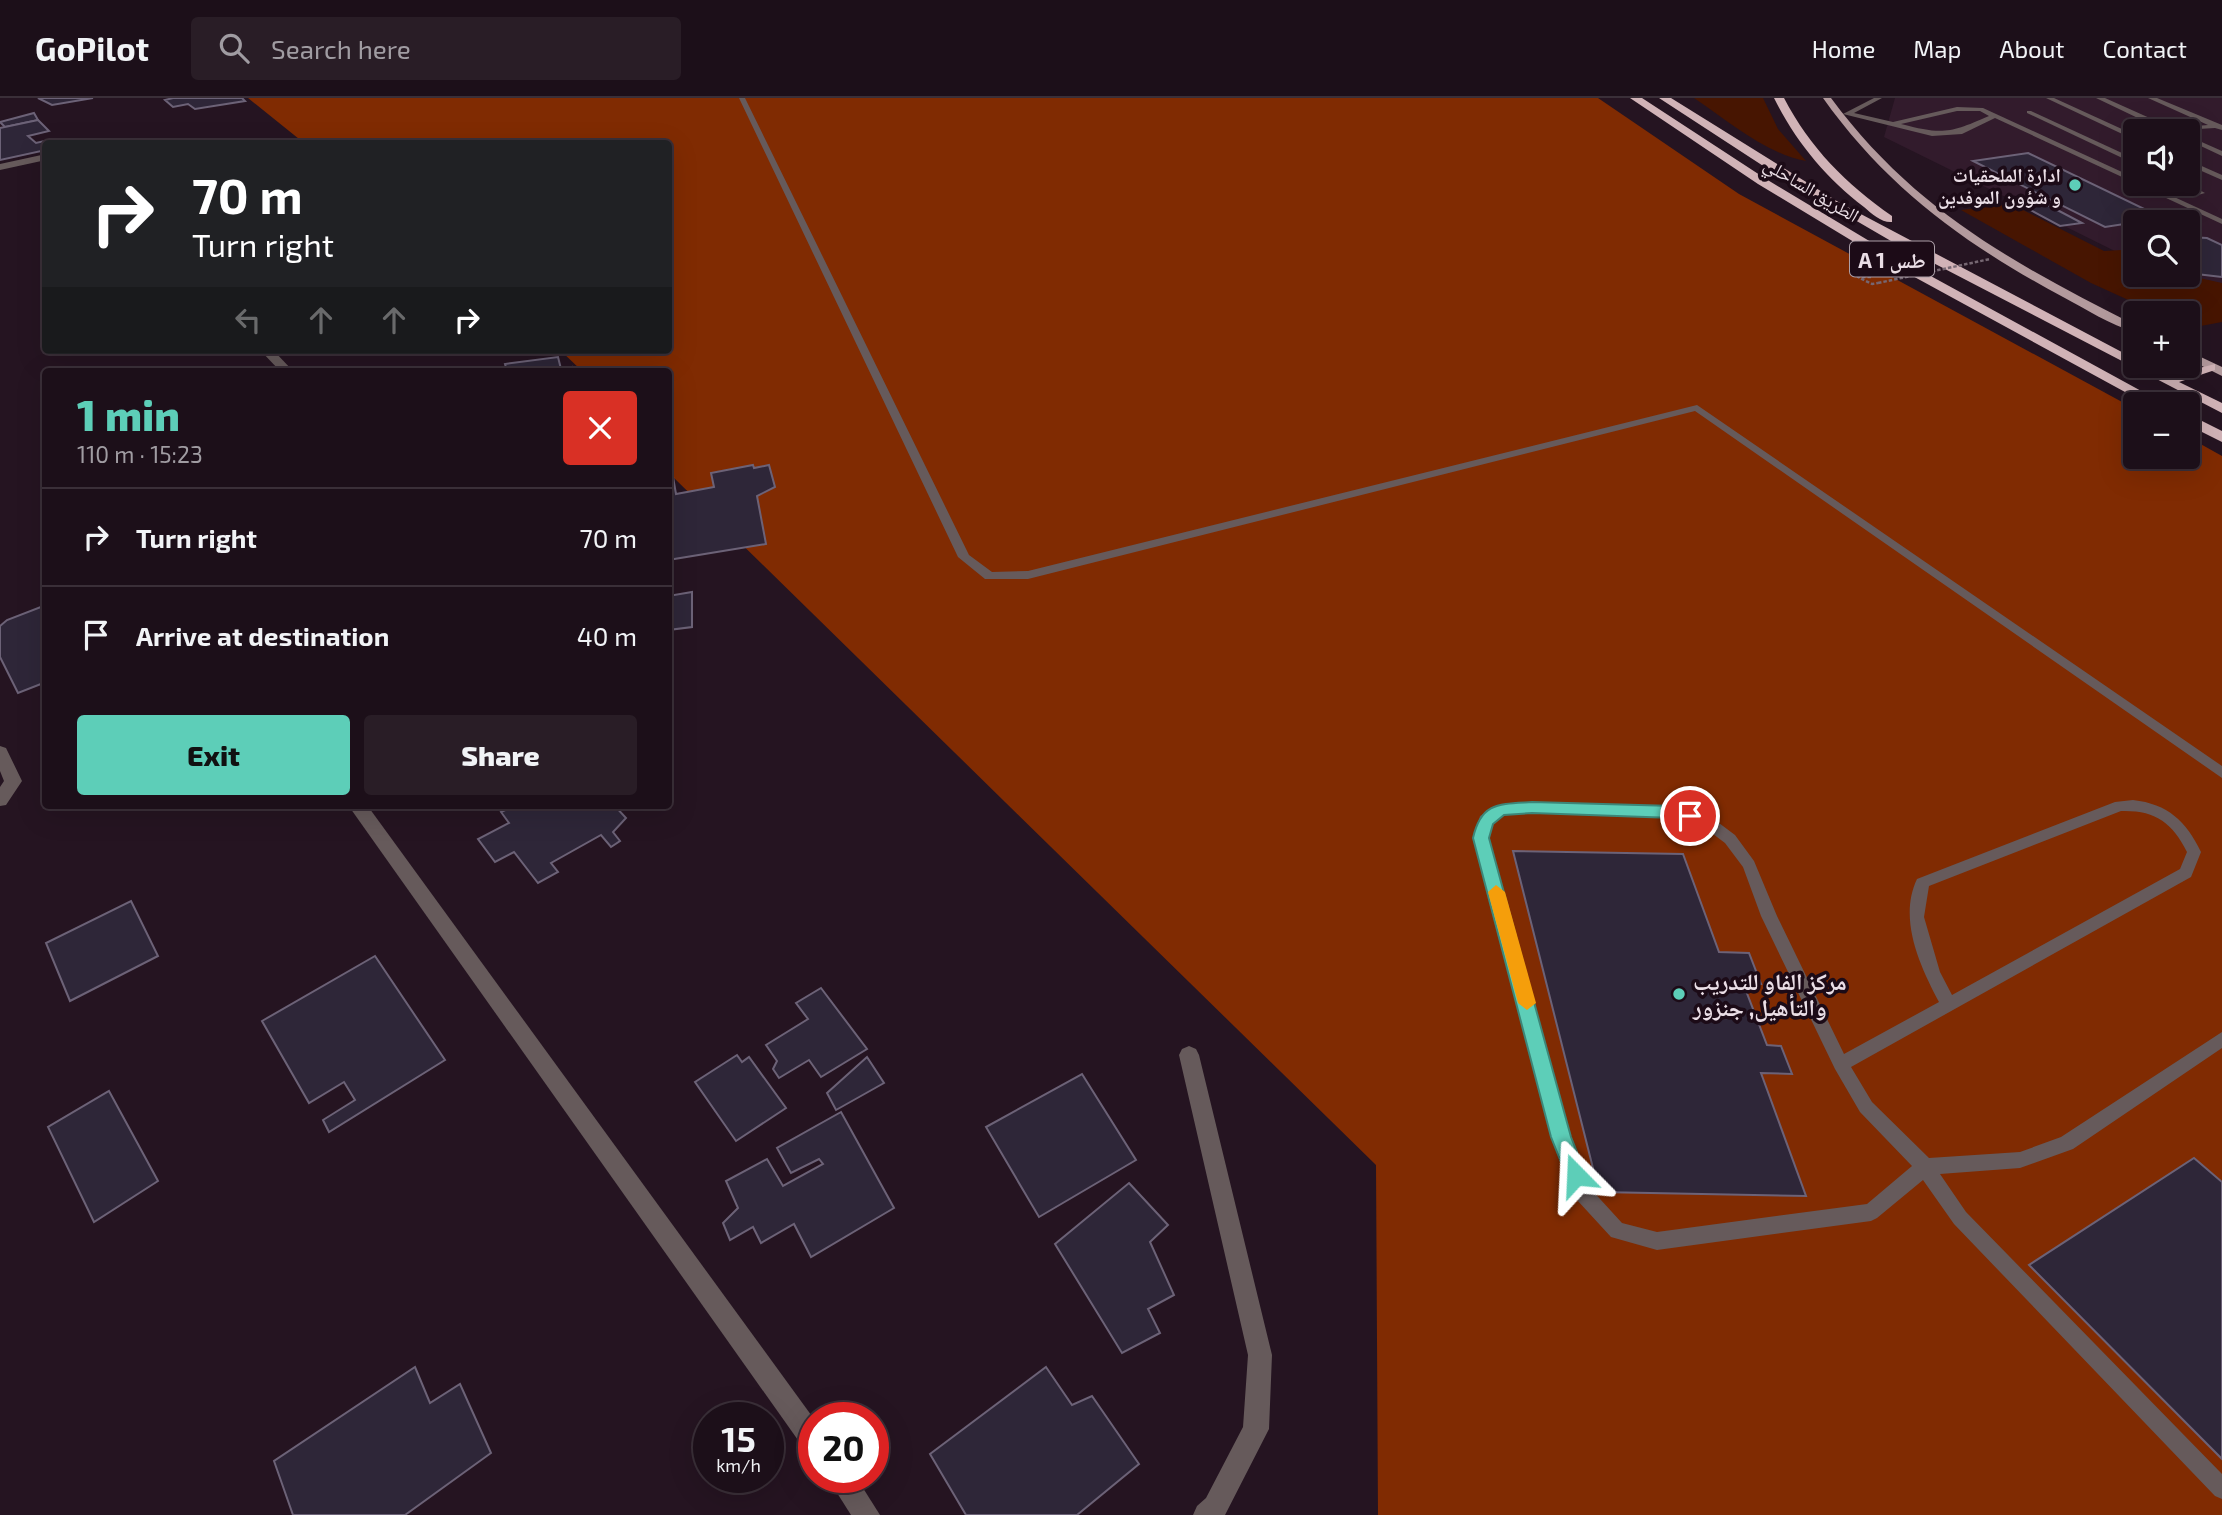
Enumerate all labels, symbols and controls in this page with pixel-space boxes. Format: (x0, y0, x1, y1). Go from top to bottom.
search box (191, 17, 681, 80)
text: GoPilot (35, 28, 149, 68)
icon: search (215, 29, 253, 67)
text: Search here (271, 33, 411, 64)
text: Home (1812, 34, 1875, 63)
text: Map (1913, 34, 1961, 63)
text: About (1999, 34, 2065, 63)
text: Contact (2103, 34, 2187, 63)
map controls (2123, 119, 2200, 469)
button: sound (2123, 119, 2200, 196)
street label: الطريق الساحلي (1758, 152, 1864, 231)
place label: ادارة الملحقيات و شؤون الموفدين (1938, 163, 2061, 209)
text: 70 m (192, 165, 303, 224)
icon: right (77, 168, 168, 259)
marker: ادارة الملحقيات و شؤون الموفدين (2067, 177, 2083, 193)
button: search (2123, 210, 2200, 287)
text: Turn right (192, 225, 334, 263)
road number: A 1 طس (1850, 242, 1934, 276)
icon: left (229, 301, 267, 339)
icon: ahead (302, 301, 340, 339)
icon: ahead (375, 301, 413, 339)
icon: right (448, 301, 486, 339)
button: + (2123, 301, 2200, 378)
text: 1 min (77, 389, 180, 439)
button: close (563, 391, 637, 465)
button: − (2123, 392, 2200, 469)
text: 110 m · 15:23 (77, 440, 203, 468)
icon: right (77, 518, 115, 556)
text: Turn right (136, 522, 257, 553)
text: 70 m (579, 522, 637, 553)
icon: arrive (77, 616, 115, 654)
text: Arrive at destination (136, 620, 389, 651)
text: 40 m (577, 620, 637, 651)
button: Exit (77, 715, 350, 795)
button: Share (364, 715, 637, 795)
pin (1660, 786, 1720, 846)
icon: arrive (1671, 797, 1709, 835)
place label: مركز الفاو للتدريب والتأهيل, جنزور (1692, 967, 1847, 1022)
marker: مركز الفاو للتدريب والتأهيل, جنزور (1671, 986, 1687, 1002)
position arrow (1539, 1138, 1613, 1212)
speed limit sign: 20 (798, 1402, 889, 1493)
text: 15 (721, 1417, 756, 1459)
text: km/h (716, 1454, 761, 1476)

